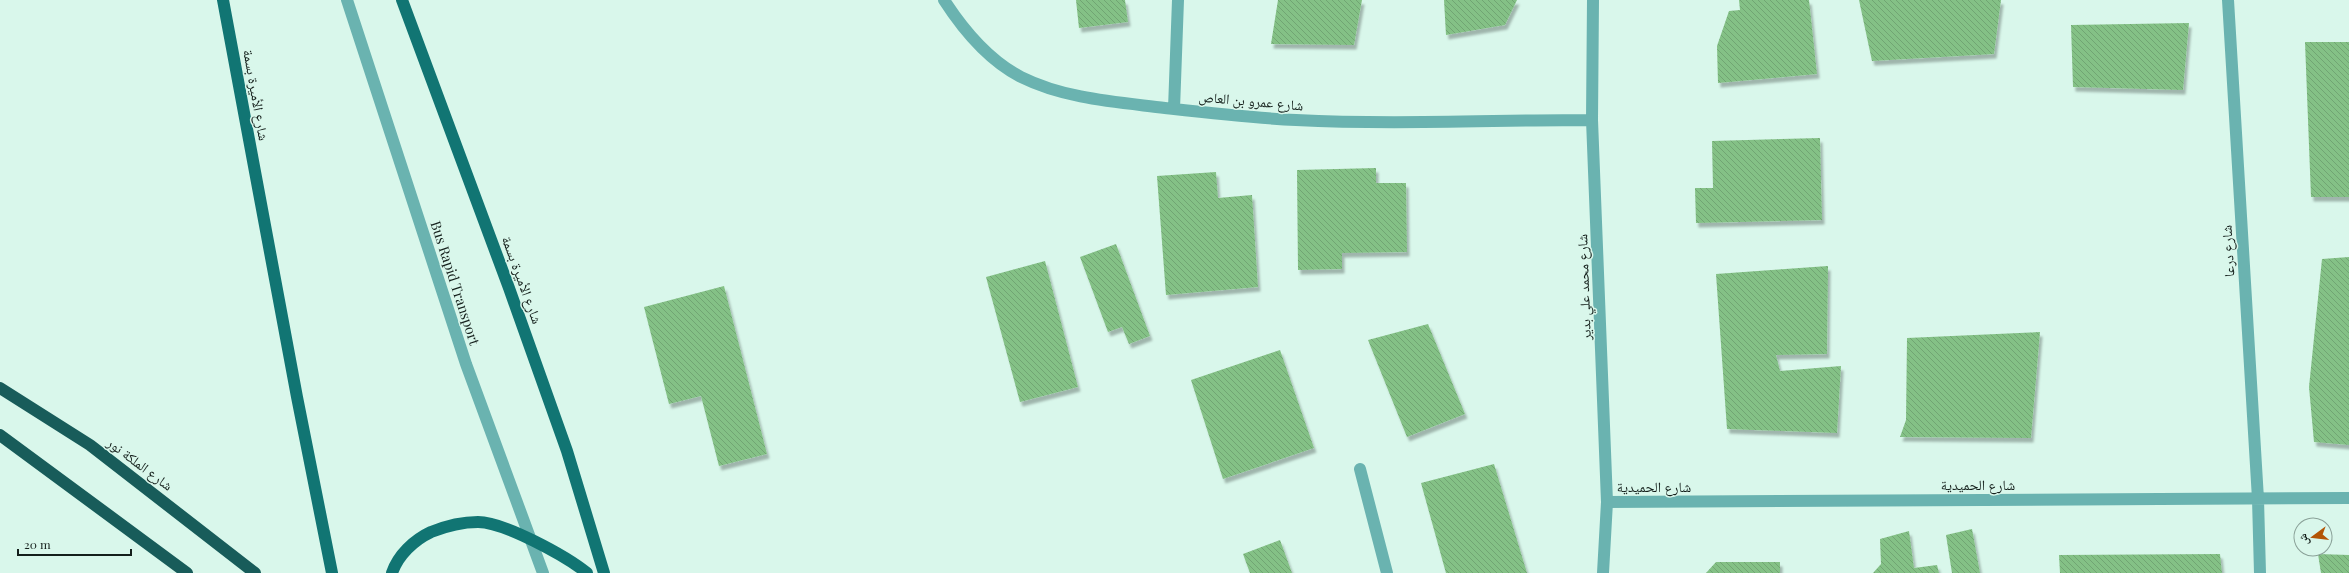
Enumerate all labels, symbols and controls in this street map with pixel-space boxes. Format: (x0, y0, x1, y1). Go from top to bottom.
street label: شارع الأميرة بسمة (238, 48, 274, 142)
street label: شارع عمرو بن العاص (1198, 86, 1304, 116)
street label: Bus Rapid Transport (426, 218, 485, 348)
street label: شارع درعا (2217, 225, 2239, 277)
street label: شارع الأميرة بسمة (497, 233, 547, 327)
street label: شارع محمد علي بدير (1572, 233, 1597, 341)
street label: شارع الملكة نور (102, 432, 177, 495)
street label: شارع الحميدية (1941, 475, 2015, 495)
street label: شارع الحميدية (1617, 477, 1691, 497)
north arrow (2293, 517, 2333, 557)
scale bar (18, 531, 131, 557)
text: ش (2294, 532, 2313, 547)
text: 20 m (24, 536, 51, 552)

